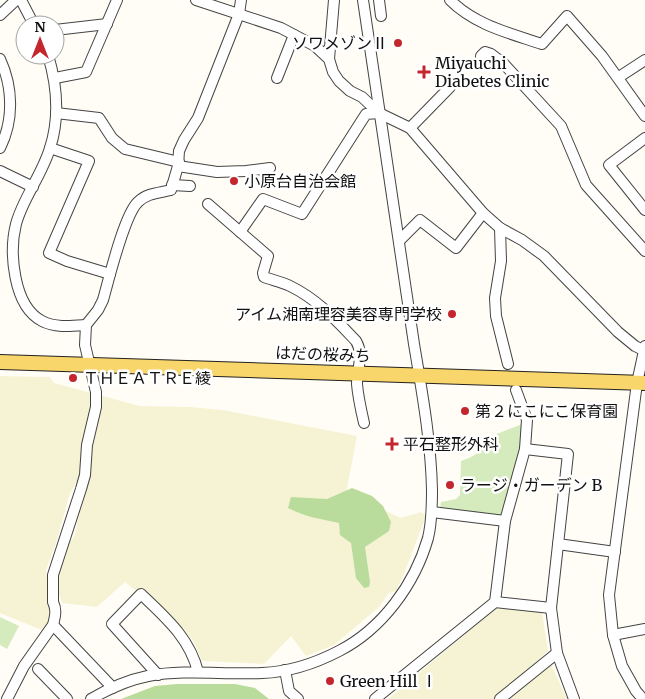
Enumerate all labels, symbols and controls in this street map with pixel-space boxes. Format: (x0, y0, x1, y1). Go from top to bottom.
north arrow (15, 15, 65, 65)
text: N (34, 18, 46, 36)
place label: ソワメゾンⅡ (292, 33, 388, 53)
marker: ソワメゾンⅡ (392, 37, 404, 49)
place label: Miyauchi Diabetes Clinic (435, 53, 549, 91)
marker: Miyauchi Diabetes Clinic (417, 65, 431, 79)
place label: 小原台自治会館 (244, 171, 356, 191)
marker: 小原台自治会館 (228, 175, 240, 187)
place label: アイム湘南理容美容専門学校 (235, 304, 442, 324)
marker: アイム湘南理容美容専門学校 (446, 308, 458, 320)
street label: はだの桜みち (275, 342, 371, 366)
place label: ＴＨＥＡＴＲＥ綾 (83, 368, 211, 388)
marker: ＴＨＥＡＴＲＥ綾 (67, 372, 79, 384)
place label: 第２にこにこ保育園 (475, 401, 618, 421)
marker: 第２にこにこ保育園 (459, 405, 471, 417)
place label: 平石整形外科 (403, 434, 499, 454)
marker: 平石整形外科 (385, 437, 399, 451)
place label: ラージ・ガーデン B (460, 475, 602, 495)
marker: ラージ・ガーデン B (444, 479, 456, 491)
place label: Green Hill Ⅰ (340, 671, 437, 691)
marker: Green Hill Ⅰ (324, 675, 336, 687)

